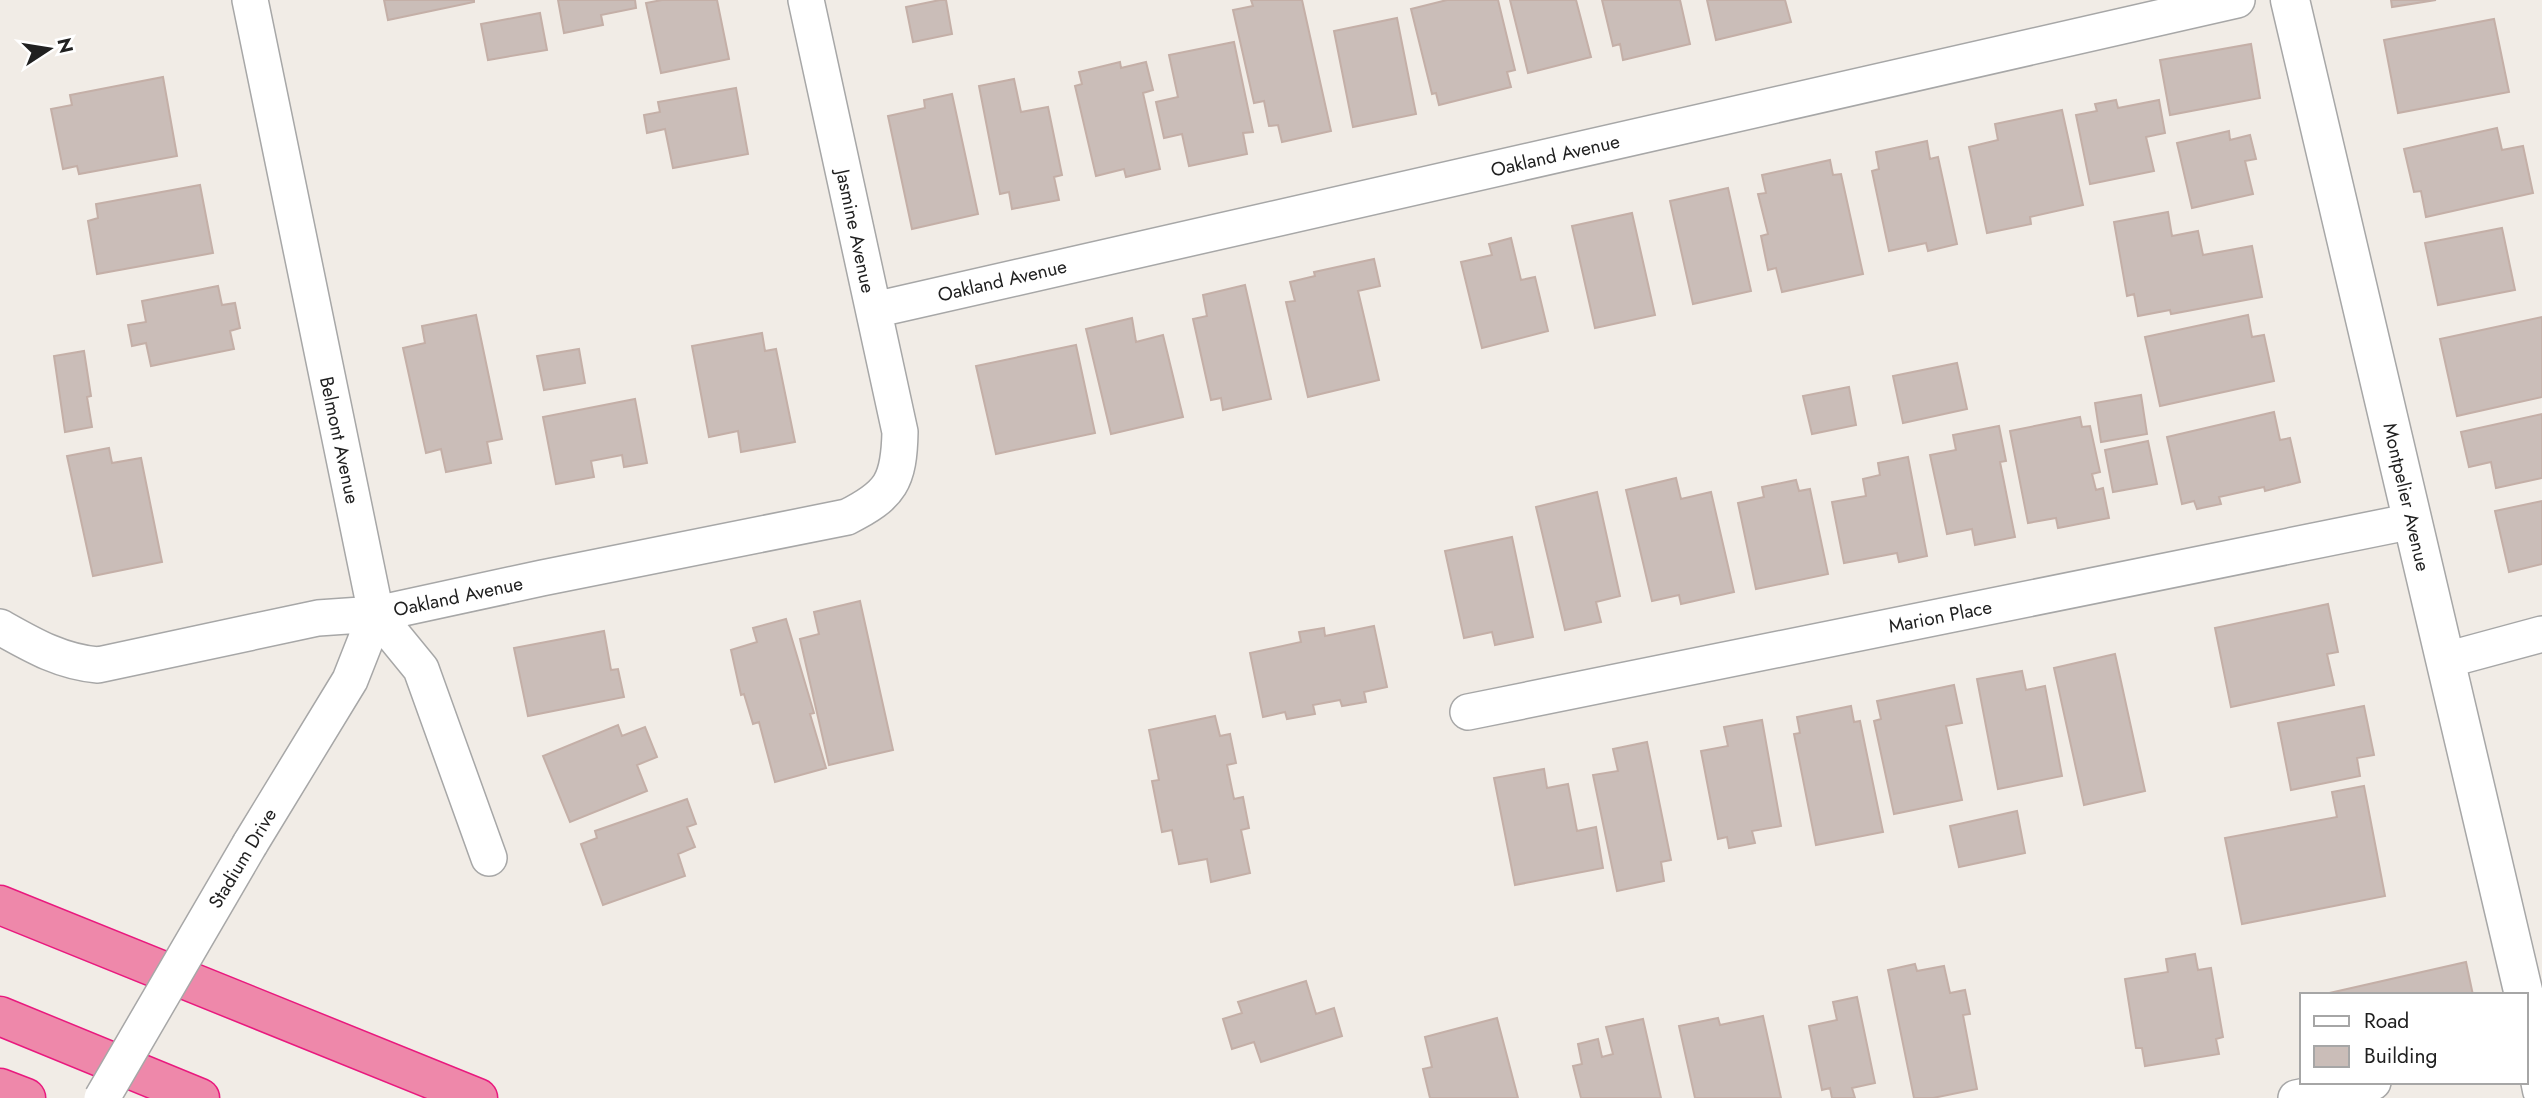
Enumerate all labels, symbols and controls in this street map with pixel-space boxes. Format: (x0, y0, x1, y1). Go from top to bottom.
north arrow (14, 14, 84, 84)
text: N (50, 35, 80, 56)
street label: Oakland Avenue (1488, 127, 1623, 183)
street label: Jasmine Avenue (829, 164, 882, 296)
street label: Oakland Avenue (935, 252, 1070, 308)
street label: Belmont Avenue (313, 374, 366, 506)
street label: Montpelier Avenue (2376, 420, 2437, 574)
street label: Oakland Avenue (391, 570, 526, 623)
street label: Marion Place (1886, 593, 1994, 640)
street label: Stadium Drive (202, 803, 283, 913)
legend (2300, 993, 2528, 1084)
text: Road (2364, 1006, 2409, 1036)
text: Building (2364, 1041, 2437, 1071)

